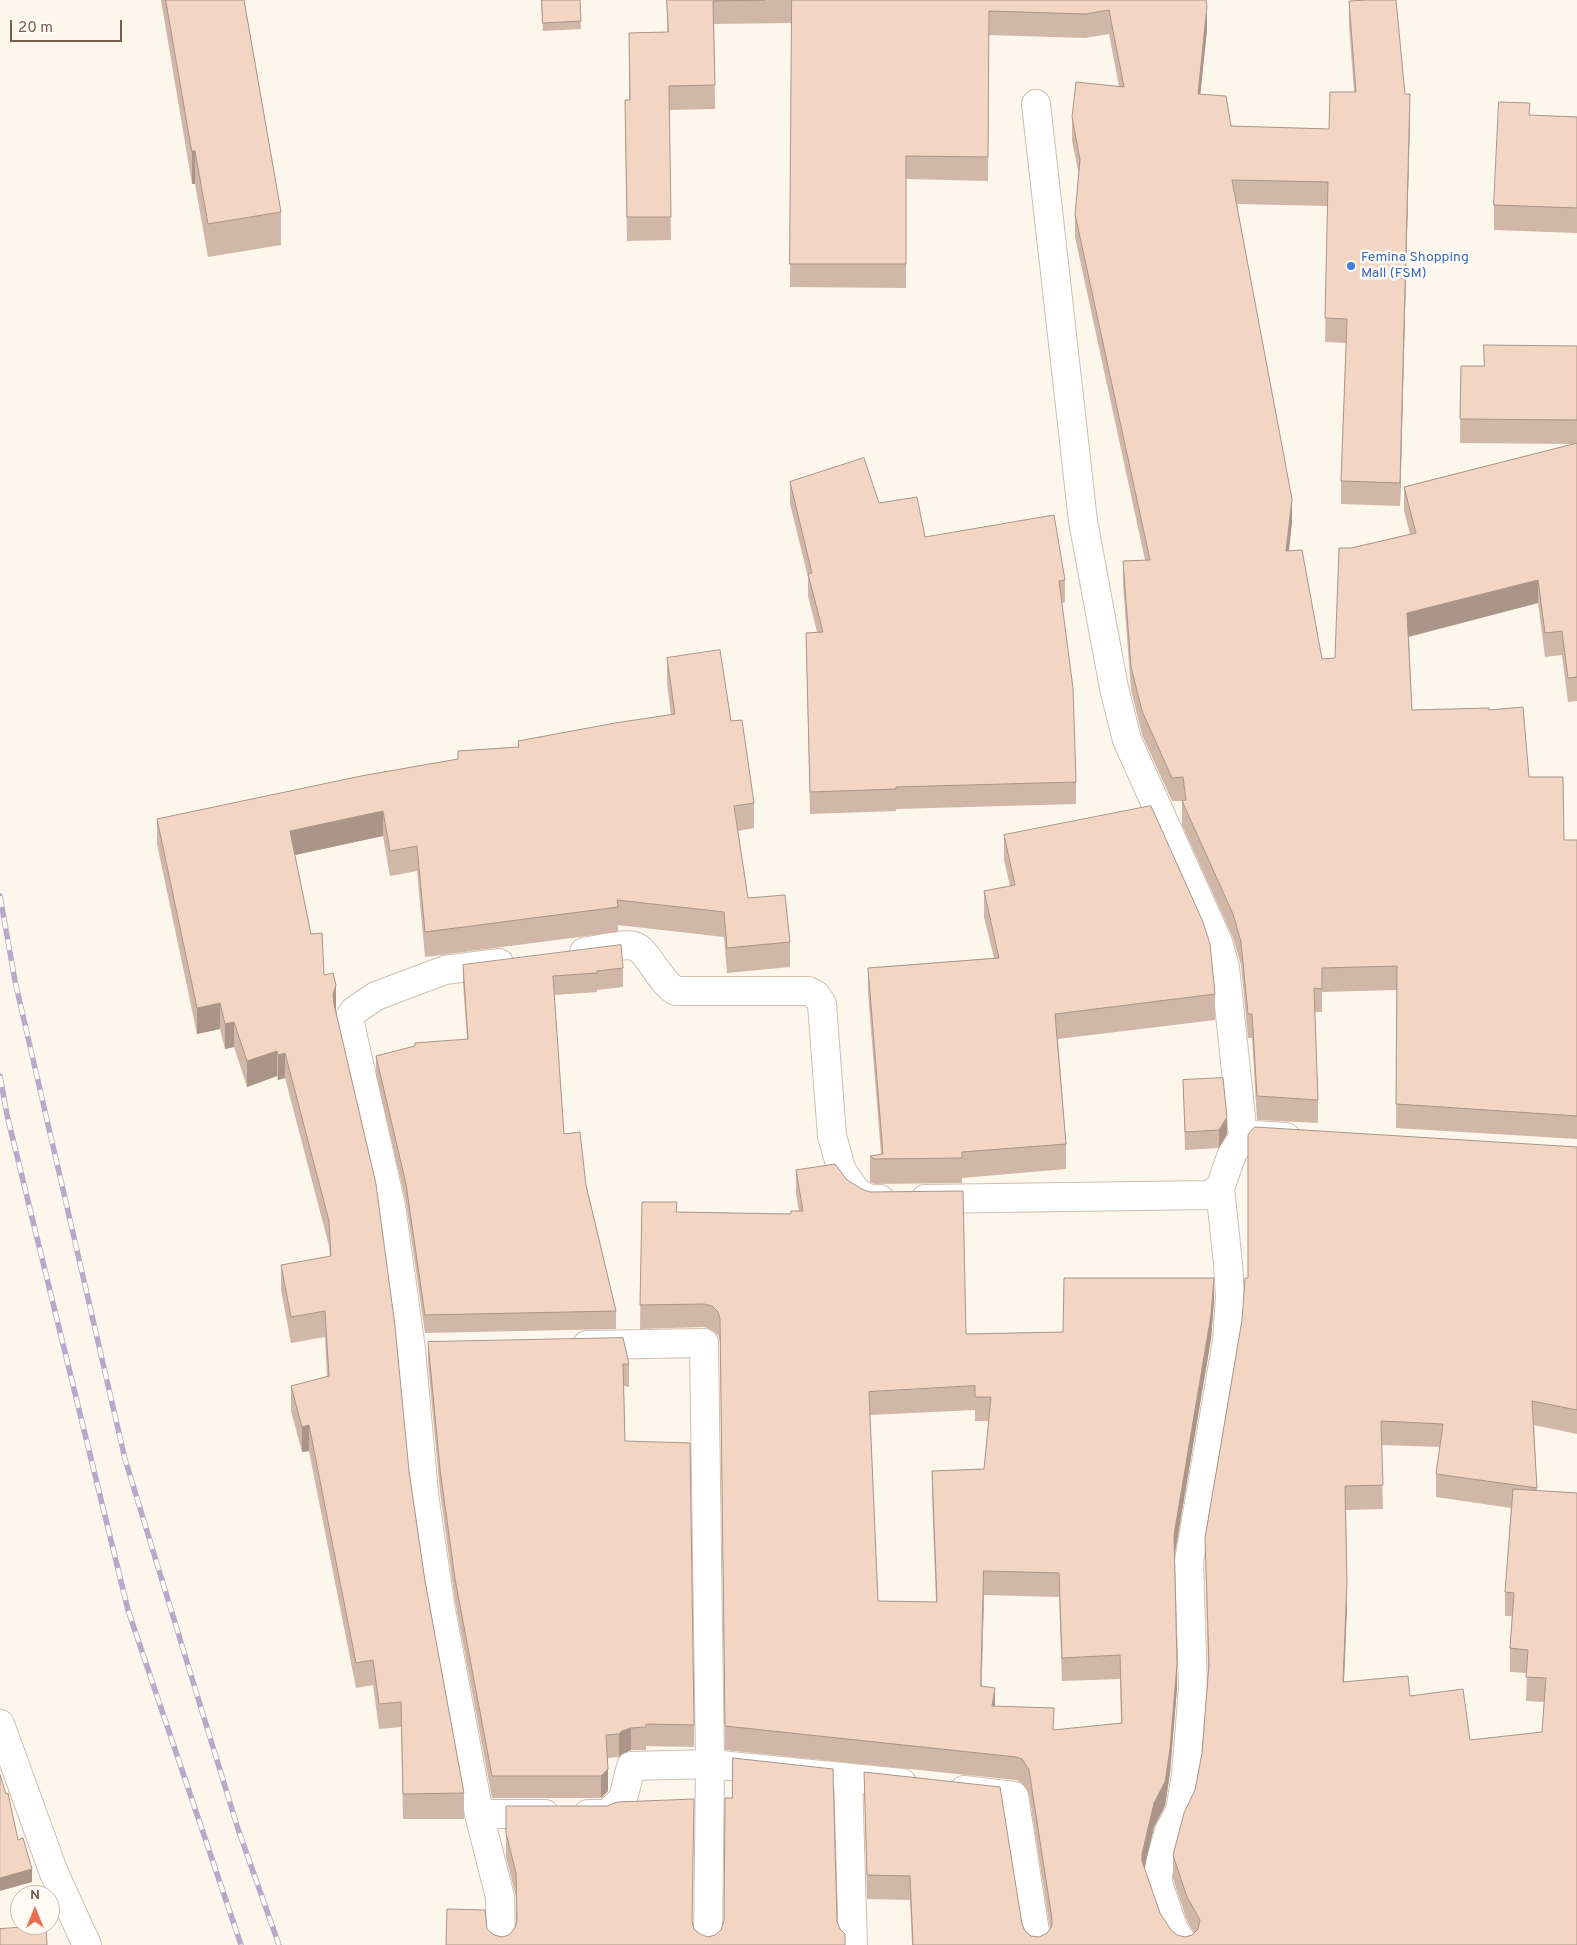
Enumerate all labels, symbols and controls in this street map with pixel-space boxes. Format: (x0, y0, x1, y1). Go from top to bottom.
scale bar (12, 10, 125, 42)
text: 20 m (18, 19, 53, 38)
place label: Femina Shopping Mall (FSM) (1361, 250, 1469, 282)
marker: Femina Shopping Mall (FSM) (1345, 260, 1357, 272)
north arrow (10, 1885, 60, 1935)
text: N (30, 1887, 40, 1904)

